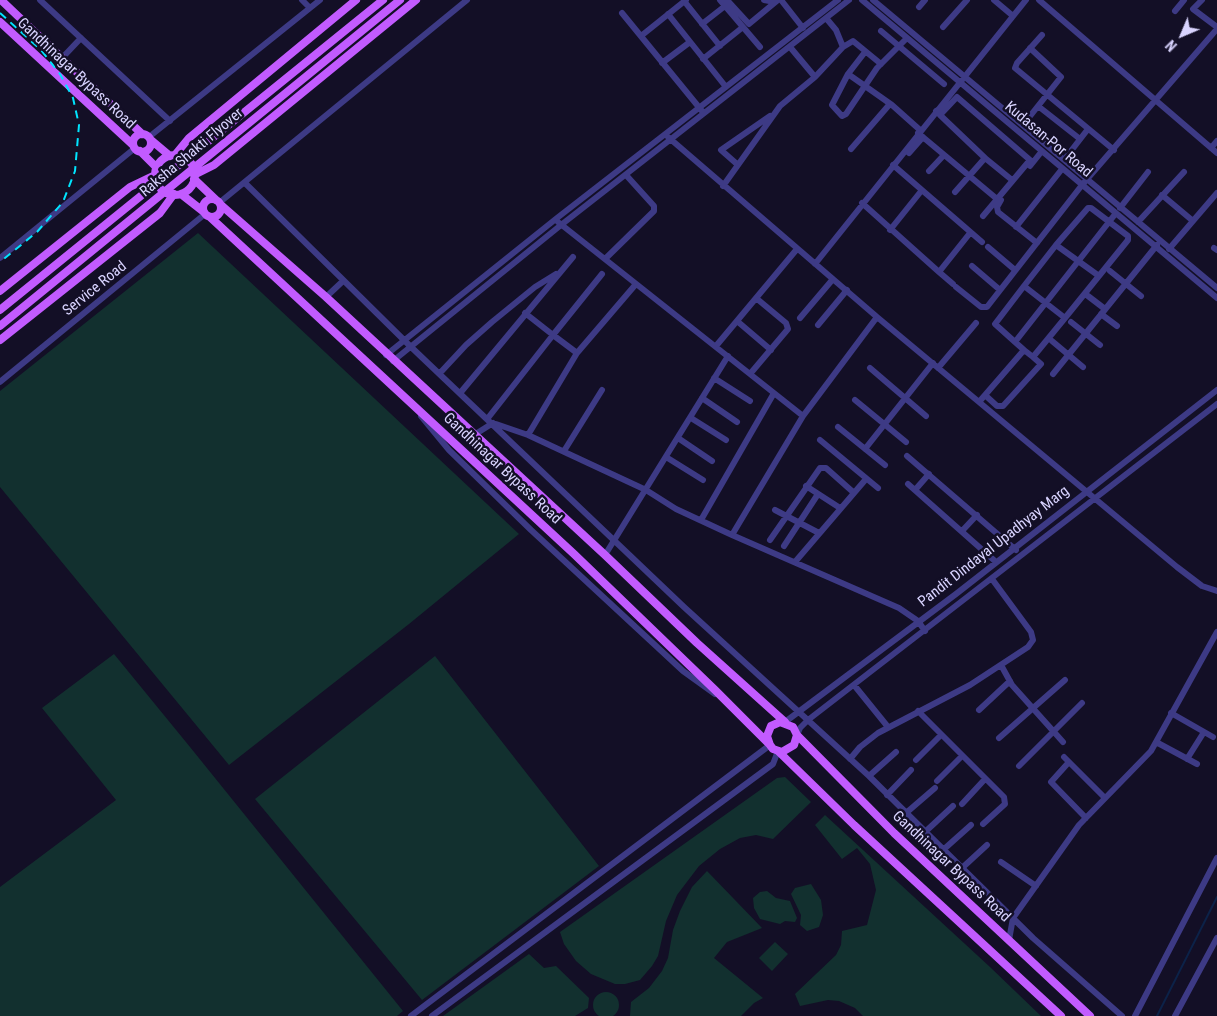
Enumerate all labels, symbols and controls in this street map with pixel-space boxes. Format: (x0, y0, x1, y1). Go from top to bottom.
north arrow (1157, 10, 1207, 60)
street label: Gandhinagar Bypass Road (13, 15, 139, 133)
text: N (1163, 37, 1180, 54)
street label: Kudasan-Por Road (1001, 98, 1095, 182)
street label: Raksha Shakti Flyover (137, 105, 247, 201)
street label: Service Road (59, 258, 131, 320)
street label: Gandhinagar Bypass Road (439, 410, 565, 528)
street label: Pandit Dindayal Upadhyay Marg (915, 483, 1073, 611)
street label: Gandhinagar Bypass Road (888, 808, 1014, 926)

